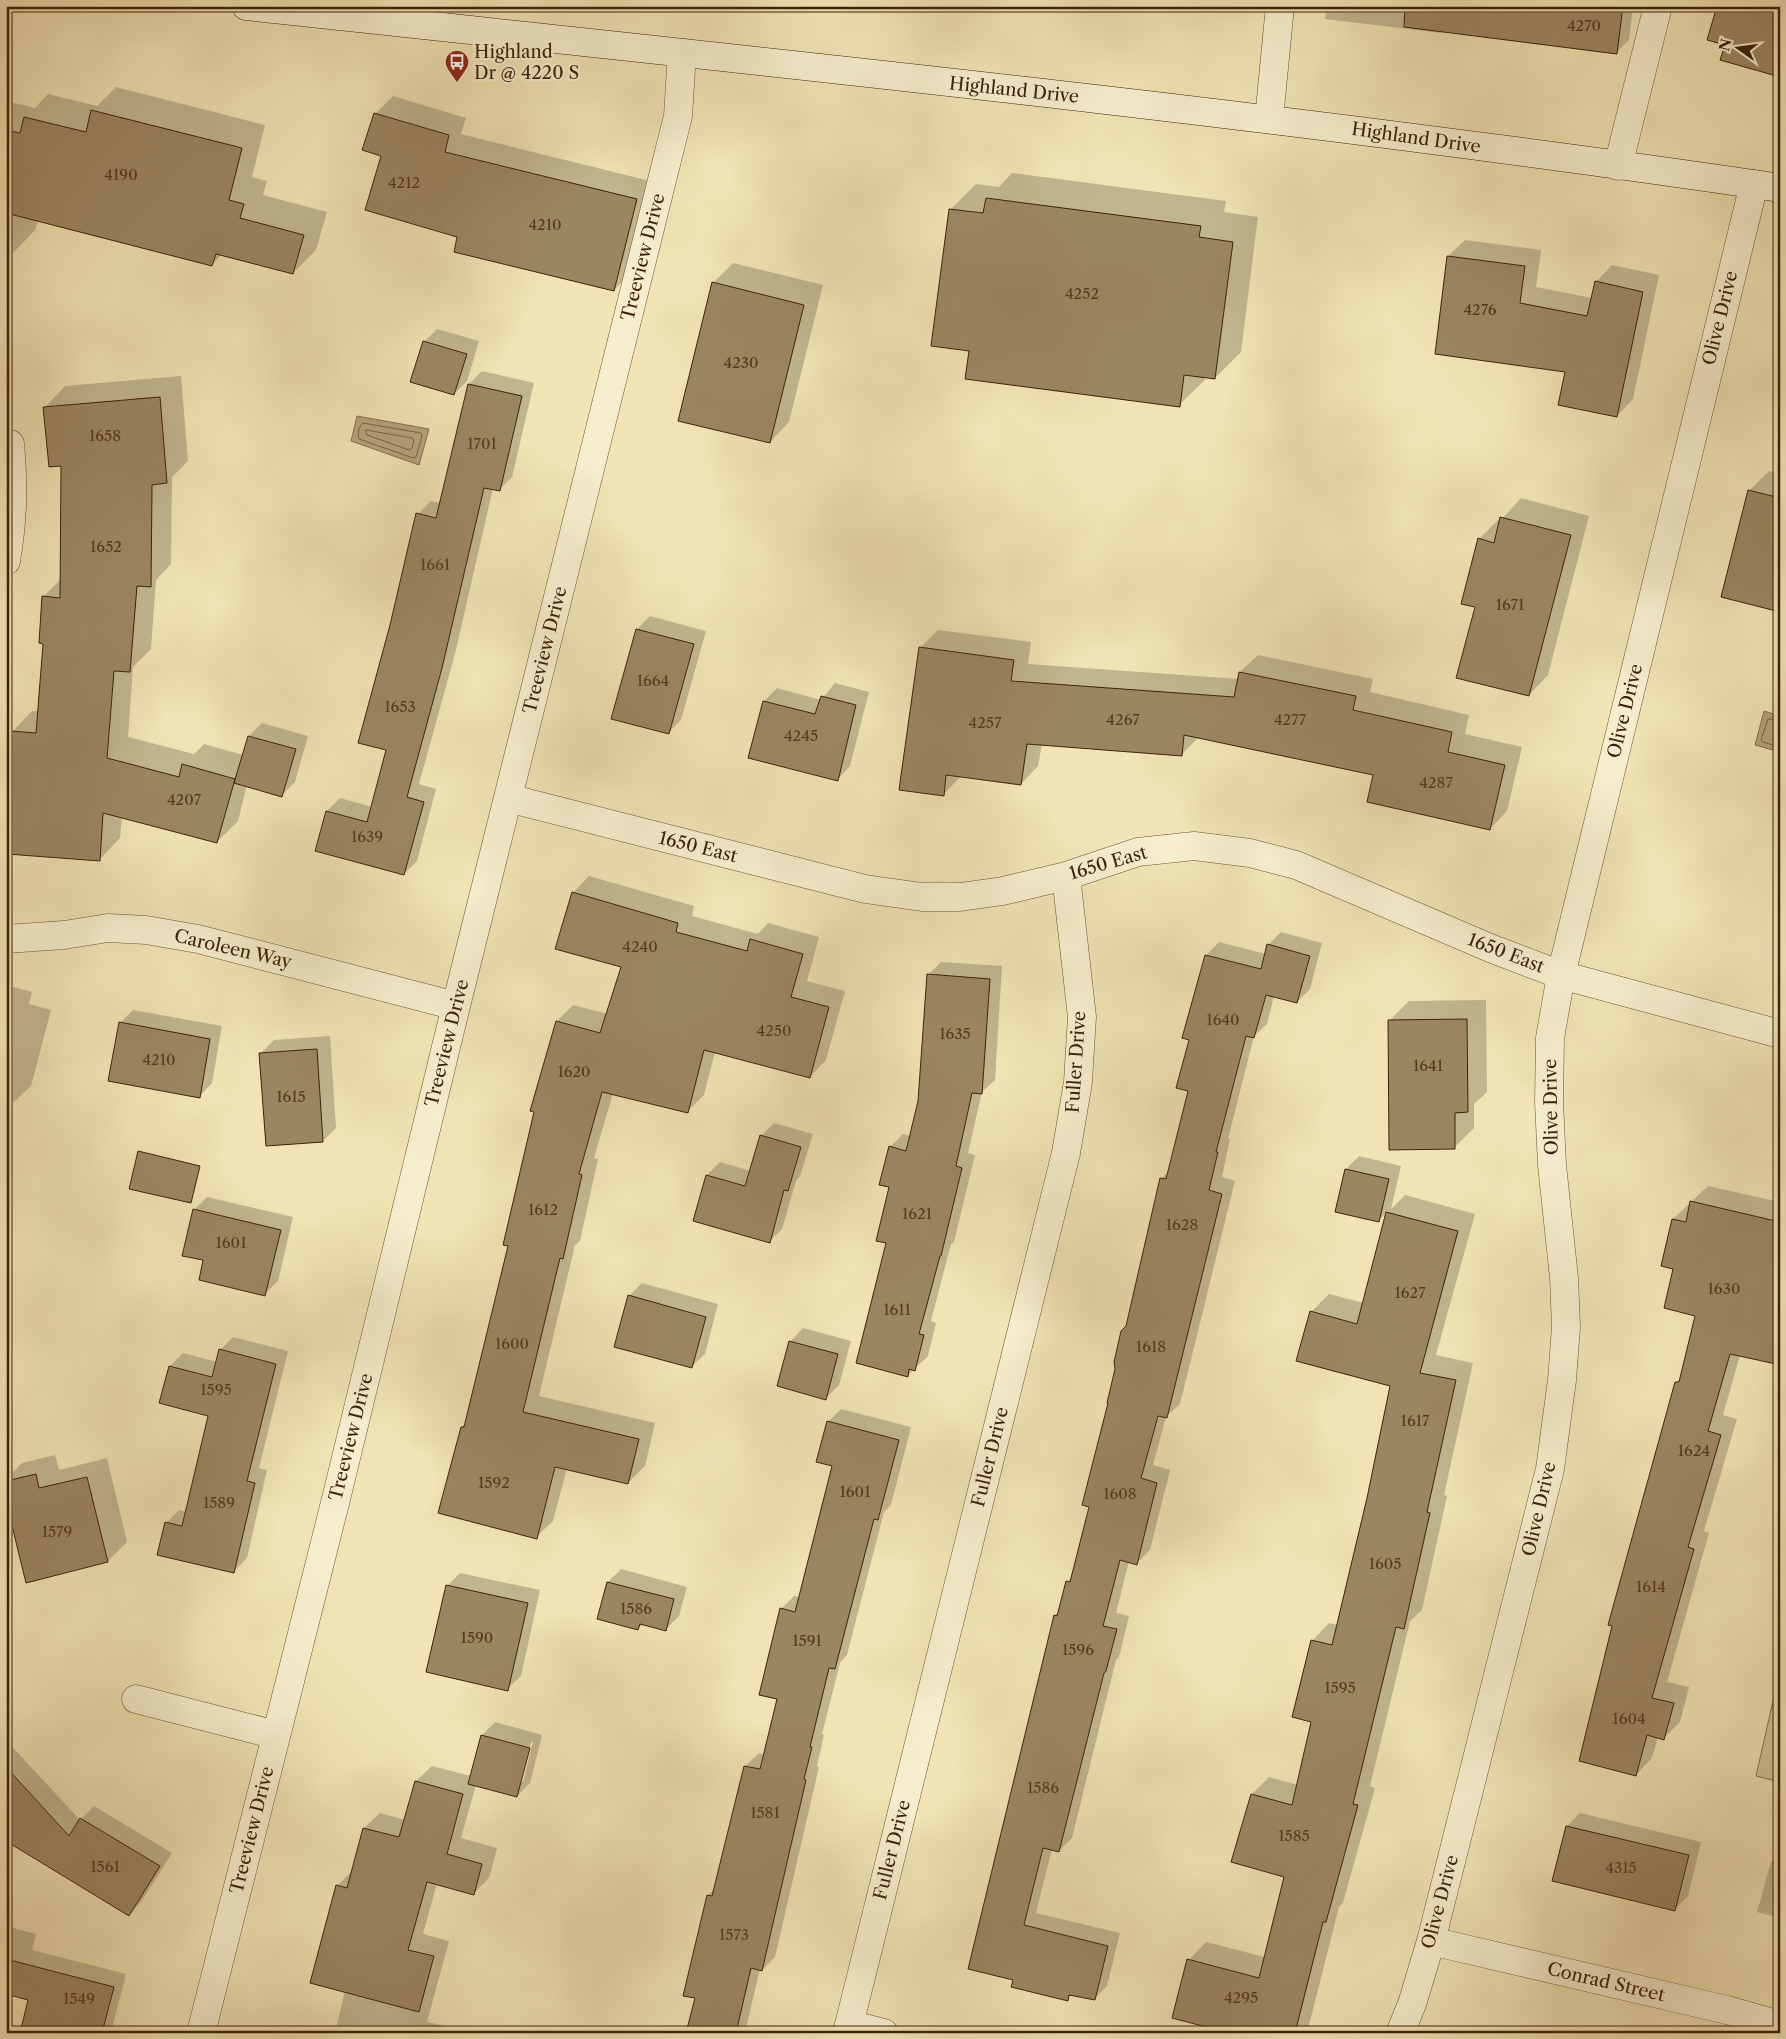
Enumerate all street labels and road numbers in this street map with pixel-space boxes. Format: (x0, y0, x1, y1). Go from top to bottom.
street label: Highland Drive (948, 72, 1080, 108)
street label: Highland Drive (1350, 118, 1482, 158)
street label: Treeview Drive (617, 191, 669, 323)
street label: Olive Drive (1698, 269, 1742, 367)
street label: Treeview Drive (519, 584, 571, 716)
street label: Olive Drive (1603, 662, 1647, 760)
street label: 1650 East (656, 827, 740, 868)
street label: 1650 East (1066, 841, 1150, 885)
street label: Caroleen Way (172, 925, 295, 973)
street label: 1650 East (1465, 928, 1548, 978)
street label: Treeview Drive (421, 977, 473, 1109)
street label: Fuller Drive (1061, 1010, 1091, 1114)
street label: Olive Drive (1539, 1059, 1563, 1155)
street label: Treeview Drive (325, 1371, 377, 1503)
street label: Fuller Drive (967, 1405, 1013, 1509)
street label: Olive Drive (1517, 1460, 1561, 1558)
street label: Treeview Drive (226, 1764, 278, 1896)
street label: Fuller Drive (869, 1798, 915, 1902)
street label: Olive Drive (1417, 1853, 1463, 1951)
street label: Conrad Street (1545, 1958, 1668, 2006)

